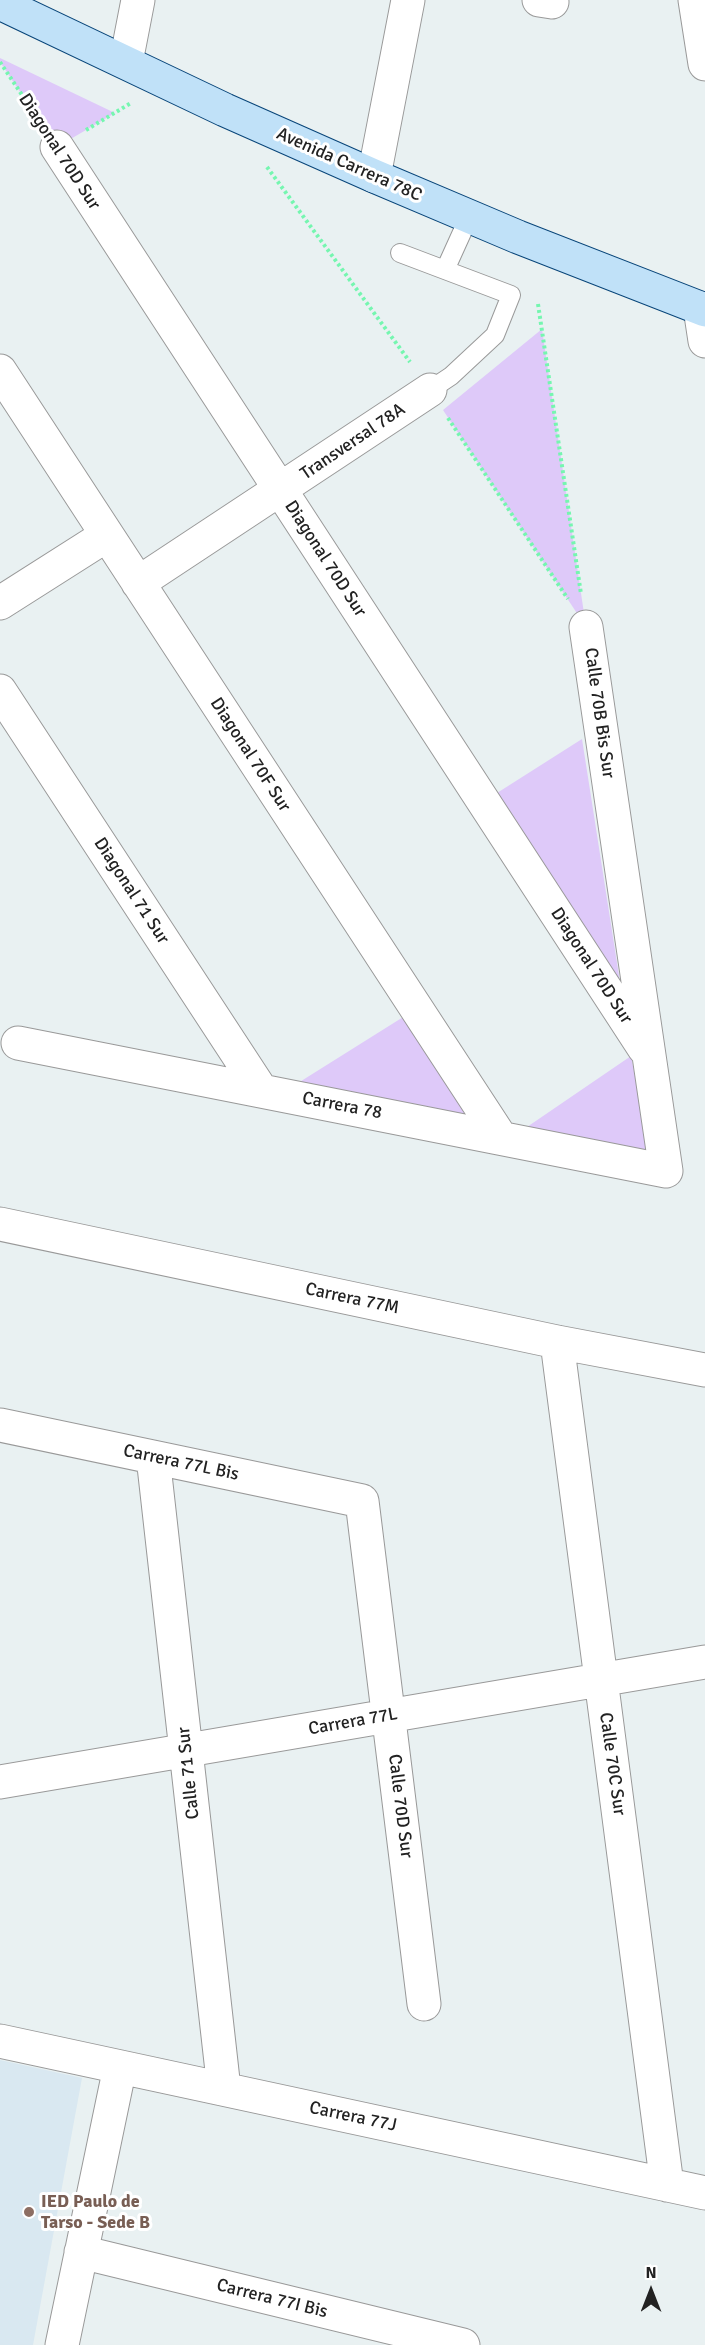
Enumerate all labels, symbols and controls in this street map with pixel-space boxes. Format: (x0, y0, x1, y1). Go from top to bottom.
street label: Diagonal 70D Sur (13, 90, 105, 214)
street label: Avenida Carrera 78C (273, 123, 425, 207)
street label: Transversal 78A (297, 399, 409, 485)
street label: Diagonal 70D Sur (279, 497, 371, 621)
street label: Calle 70B Bis Sur (579, 646, 619, 780)
street label: Diagonal 70F Sur (205, 694, 295, 816)
street label: Diagonal 71 Sur (89, 834, 173, 948)
street label: Diagonal 70D Sur (545, 904, 637, 1028)
street label: Carrera 78 (300, 1088, 384, 1124)
street label: Carrera 77M (303, 1279, 401, 1319)
street label: Carrera 77L Bis (121, 1440, 241, 1486)
street label: Carrera 77L (307, 1704, 399, 1740)
street label: Calle 70C Sur (594, 1711, 630, 1817)
street label: Calle 71 Sur (173, 1726, 205, 1820)
street label: Calle 70D Sur (383, 1753, 417, 1859)
street label: Carrera 77J (307, 2097, 399, 2137)
place label: IED Paulo de Tarso - Sede B (41, 2191, 150, 2234)
marker: IED Paulo de Tarso - Sede B (22, 2205, 36, 2219)
north arrow (621, 2261, 681, 2321)
text: N (645, 2263, 657, 2283)
street label: Carrera 77I Bis (214, 2275, 330, 2323)

